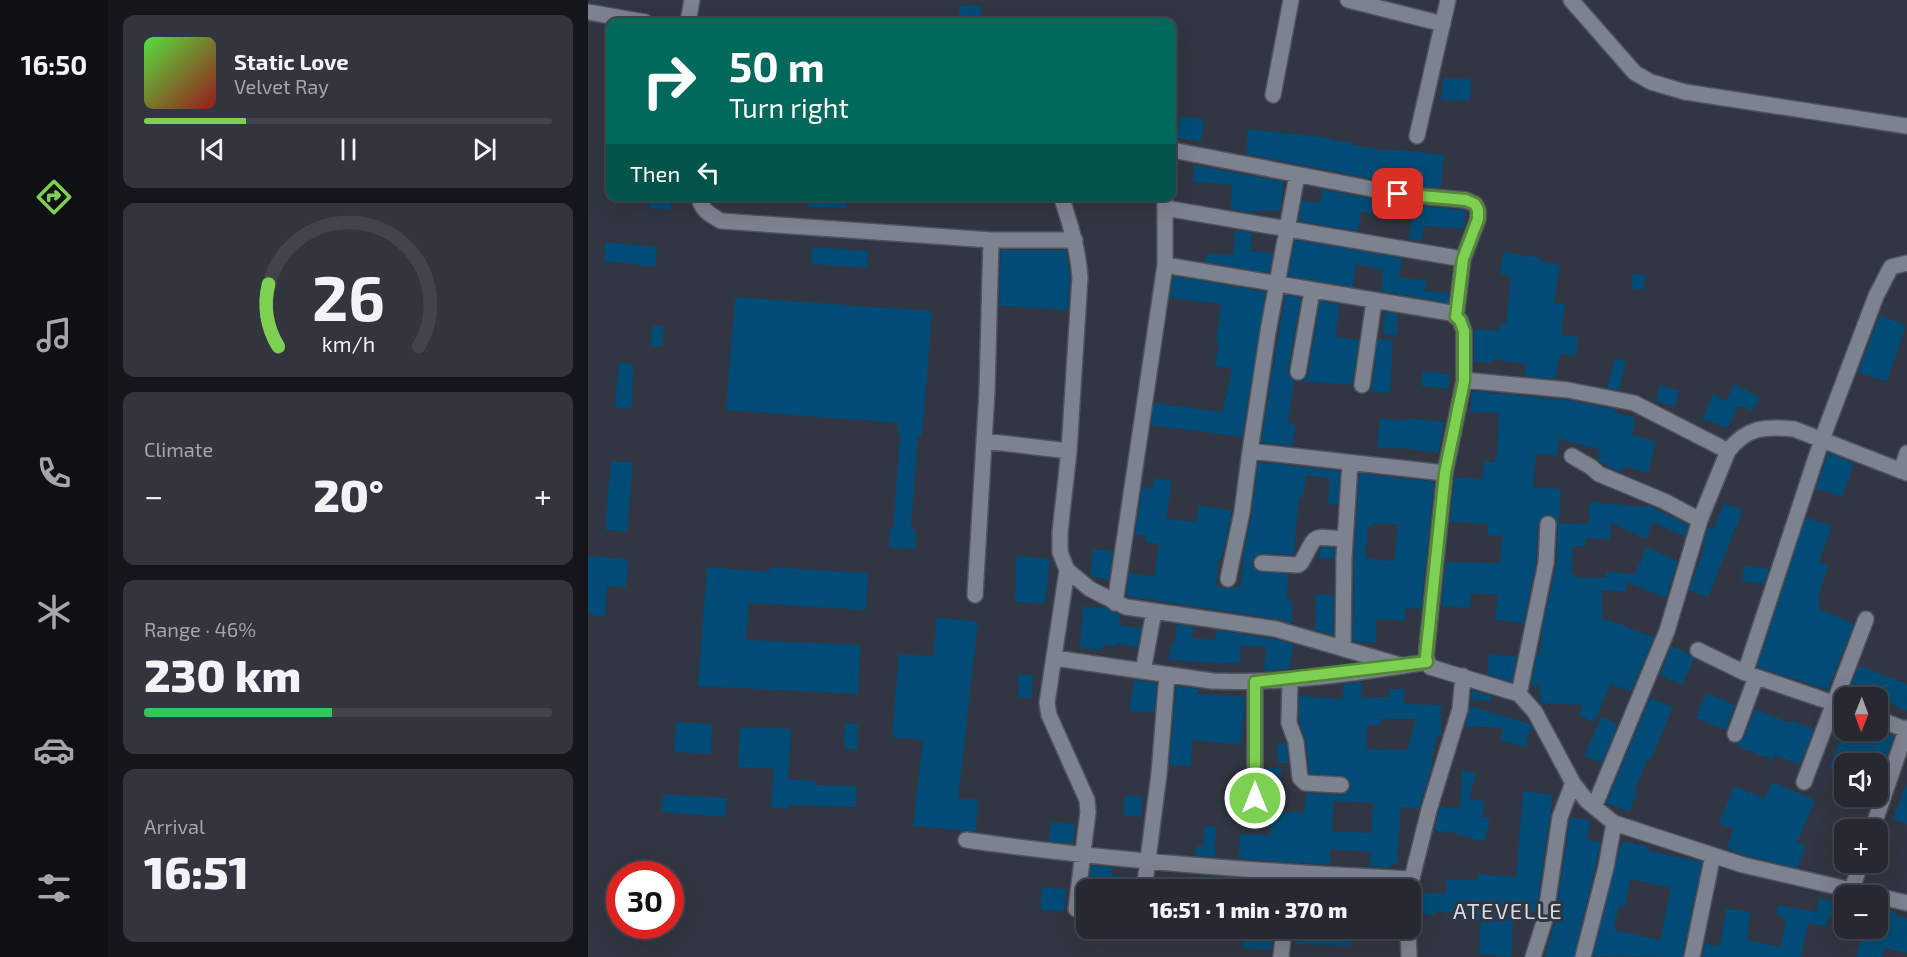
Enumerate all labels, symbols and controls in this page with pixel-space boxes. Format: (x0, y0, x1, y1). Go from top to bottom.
text: 50 m (729, 40, 825, 90)
icon: right (630, 42, 708, 120)
text: 16:50 (21, 48, 87, 80)
text: Static Love (234, 48, 349, 74)
text: Velvet Ray (234, 74, 329, 98)
text: Turn right (729, 91, 849, 123)
icon: previous (196, 133, 229, 166)
icon: pause (332, 133, 365, 166)
icon: next (468, 133, 501, 166)
icon: left (692, 156, 725, 189)
text: Then (630, 160, 680, 186)
pin (1372, 168, 1423, 219)
icon: directions (33, 176, 75, 218)
icon: arrive (1381, 177, 1414, 210)
text: 26 (311, 259, 385, 334)
icon: music (33, 314, 75, 356)
text: km/h (321, 332, 375, 357)
text: Climate (144, 437, 213, 461)
icon: phone (33, 452, 75, 494)
text: 20° (313, 467, 384, 521)
text: − (144, 475, 163, 515)
text: + (534, 475, 552, 515)
icon: climate (33, 591, 75, 633)
text: Range · 46% (144, 617, 256, 641)
text: 230 km (144, 647, 301, 701)
north arrow (1834, 687, 1888, 741)
map controls (1834, 687, 1888, 939)
icon: car (33, 729, 75, 771)
button: sound (1834, 753, 1888, 807)
position arrow (1223, 766, 1287, 830)
text: Arrival (144, 814, 205, 838)
button: + (1834, 819, 1888, 873)
text: 16:51 (144, 844, 249, 898)
speed limit sign: 30 (606, 861, 684, 939)
icon: filters (33, 867, 75, 909)
button: − (1834, 885, 1888, 939)
text: 16:51 · 1 min · 370 m (1149, 896, 1348, 922)
district label: ATEVELLE (1453, 897, 1563, 923)

